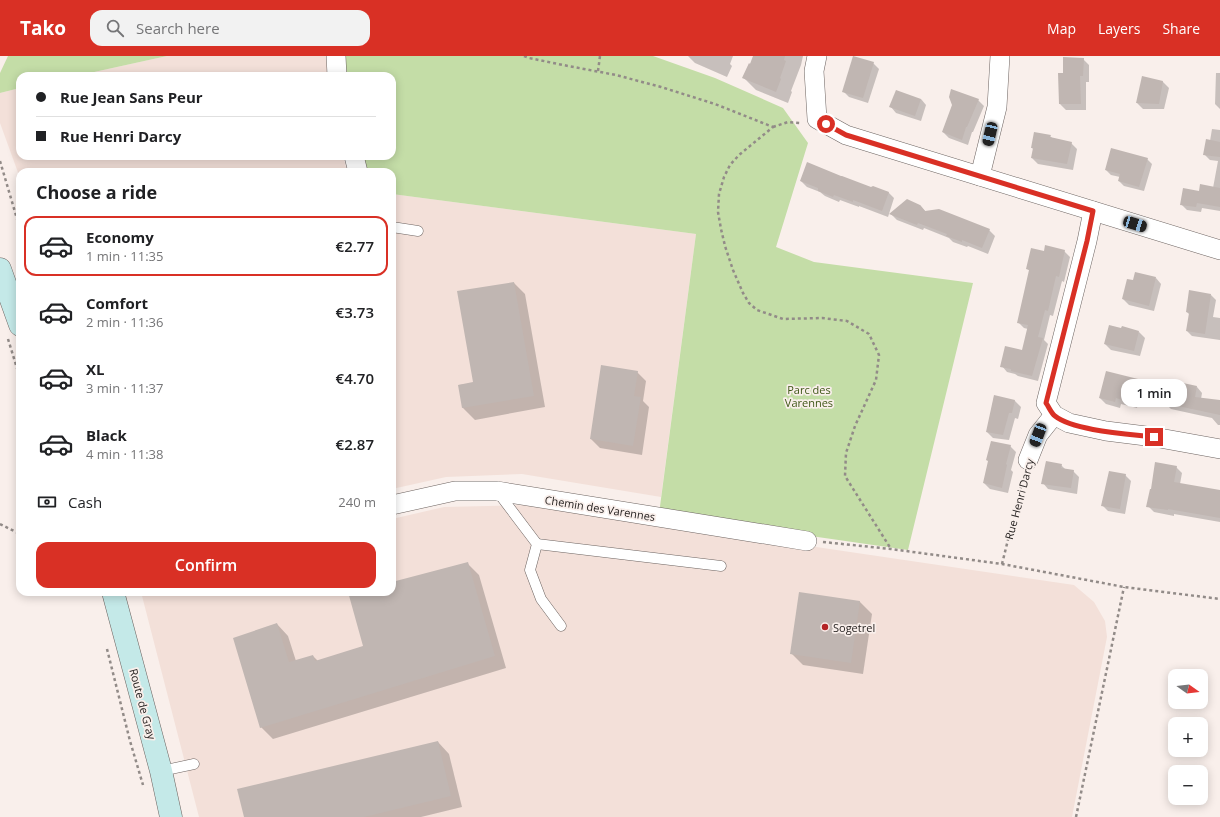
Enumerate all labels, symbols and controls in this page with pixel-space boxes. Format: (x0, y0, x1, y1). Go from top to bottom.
search box (90, 10, 370, 46)
text: Tako (20, 15, 66, 41)
icon: search (104, 17, 126, 39)
text: Search here (136, 18, 220, 38)
text: Map (1047, 19, 1076, 38)
text: Layers (1098, 19, 1140, 38)
text: Share (1162, 19, 1200, 38)
text: Rue Jean Sans Peur (60, 87, 203, 107)
route start (817, 115, 835, 133)
car (981, 121, 999, 147)
text: Rue Henri Darcy (60, 126, 181, 146)
text: Choose a ride (36, 180, 157, 204)
car (1122, 215, 1148, 233)
text: Economy (86, 227, 154, 247)
icon: car (38, 228, 74, 264)
text: €2.77 (336, 236, 374, 256)
text: 1 min · 11:35 (86, 247, 163, 265)
text: Comfort (86, 293, 148, 313)
icon: car (38, 294, 74, 330)
text: €3.73 (336, 302, 374, 322)
text: 2 min · 11:36 (86, 313, 163, 331)
text: XL (86, 359, 104, 379)
icon: car (38, 360, 74, 396)
text: €4.70 (336, 368, 374, 388)
text: 3 min · 11:37 (86, 379, 163, 397)
callout: 1 min (1121, 379, 1187, 407)
park label: Parc des Varennes (785, 382, 833, 410)
text: 1 min (1136, 384, 1172, 402)
car (1028, 422, 1048, 448)
text: Black (86, 425, 127, 445)
icon: car (38, 426, 74, 462)
route end (1145, 428, 1163, 446)
text: €2.87 (336, 434, 374, 454)
text: 4 min · 11:38 (86, 445, 163, 463)
street label: Rue Henri Darcy (1001, 456, 1037, 541)
icon: cash (36, 491, 58, 513)
text: Cash (68, 492, 102, 512)
street label: Chemin des Varennes (544, 492, 656, 524)
text: 240 m (338, 493, 376, 511)
button: Confirm (36, 542, 376, 588)
place label: Sogetrel (833, 620, 875, 635)
marker: Sogetrel (820, 622, 830, 632)
street label: Route de Gray (126, 667, 160, 742)
north arrow (1168, 669, 1208, 709)
map controls (1168, 669, 1208, 805)
button: + (1168, 717, 1208, 757)
button: − (1168, 765, 1208, 805)

